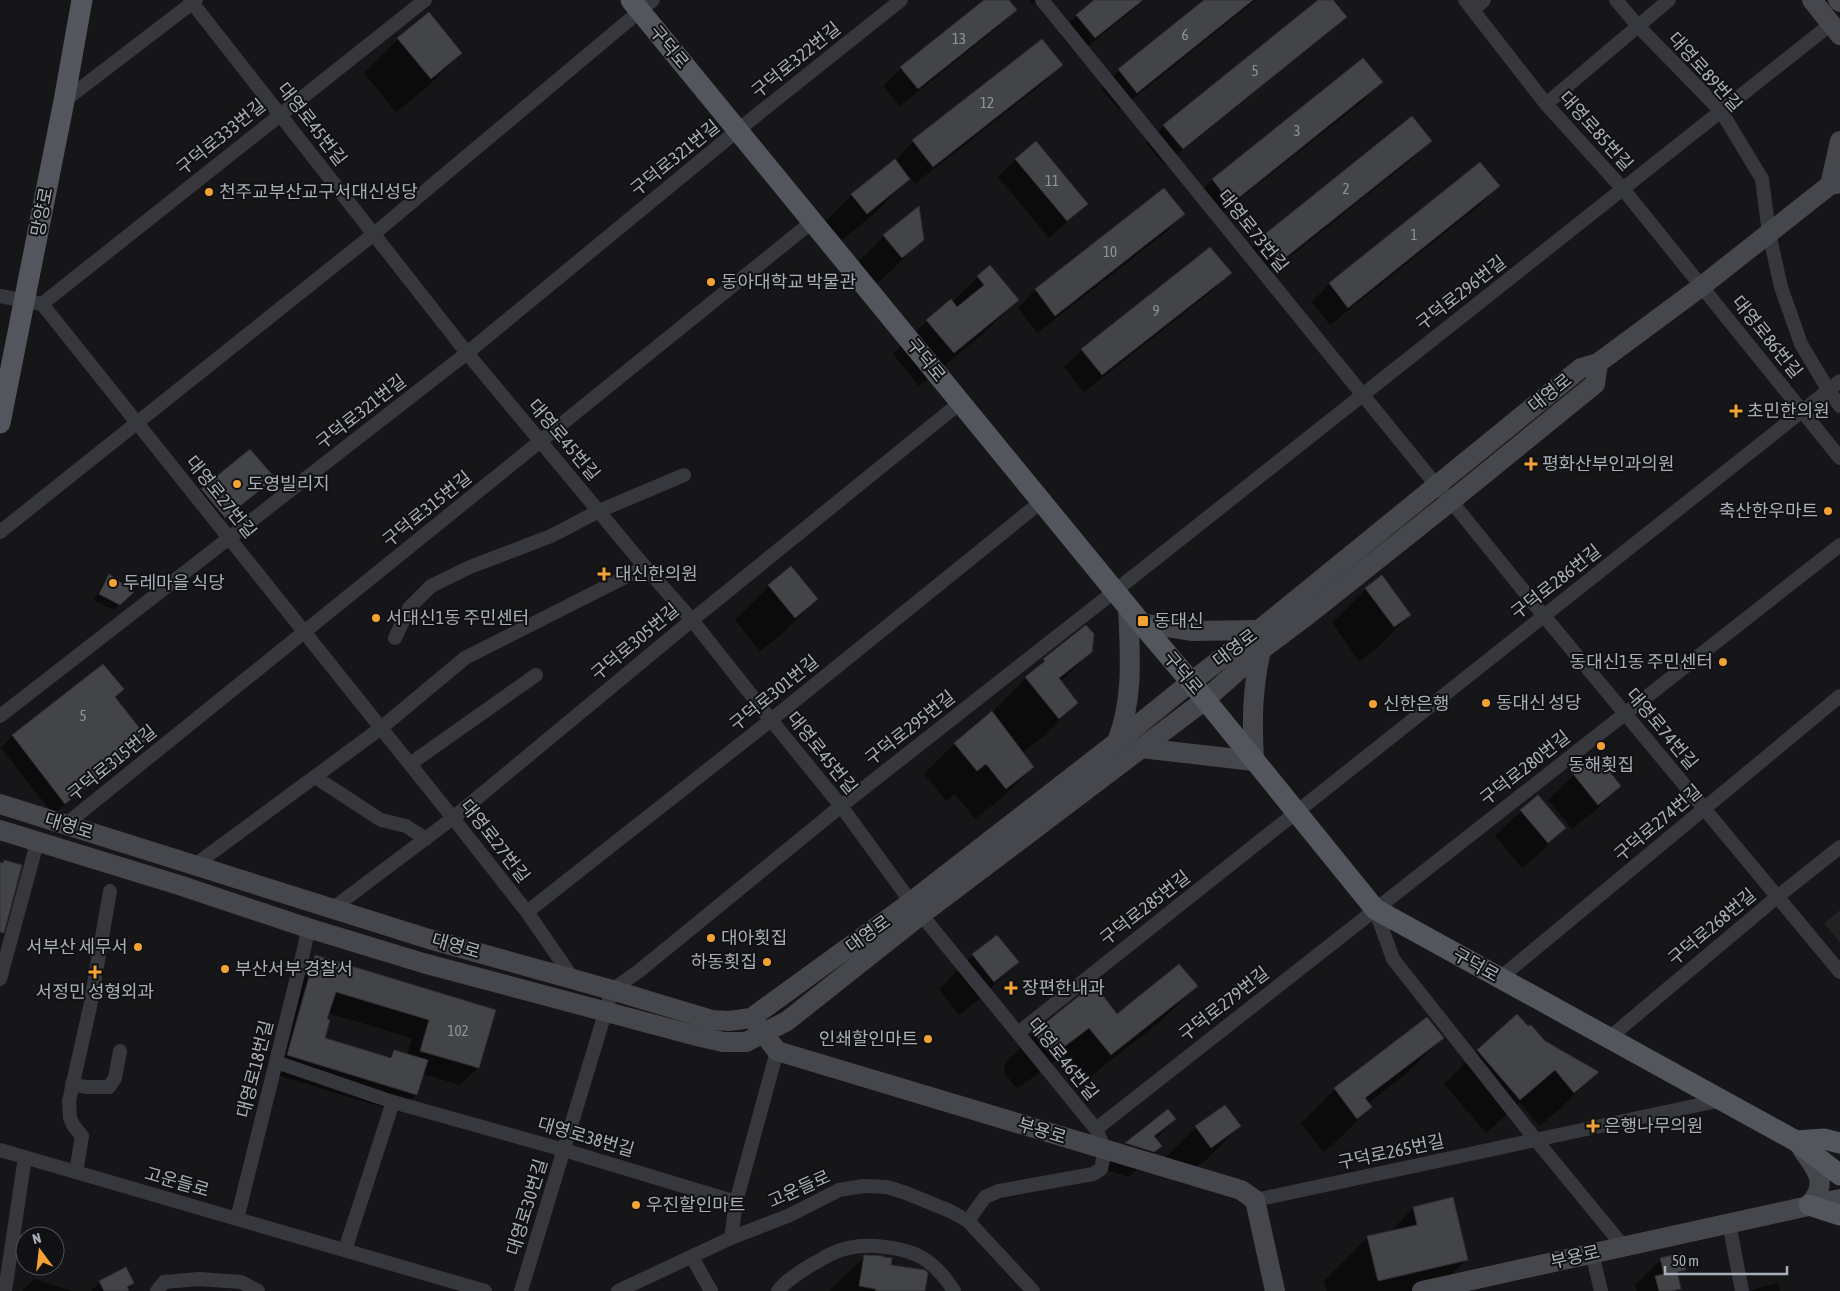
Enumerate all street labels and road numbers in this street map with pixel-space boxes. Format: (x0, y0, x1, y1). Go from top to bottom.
street label: 구덕로322번길 (747, 17, 844, 102)
street label: 구덕로 (645, 21, 693, 72)
street label: 대영로89번길 (1664, 28, 1747, 116)
street label: 대영로45번길 (273, 78, 351, 169)
street label: 대영로85번길 (1555, 87, 1638, 175)
street label: 구덕로333번길 (172, 94, 269, 179)
street label: 구덕로321번길 (626, 115, 723, 200)
street label: 대영로73번길 (1214, 185, 1293, 276)
street label: 망양로 (26, 186, 57, 238)
street label: 구덕로296번길 (1412, 251, 1510, 334)
street label: 대영로86번길 (1728, 291, 1807, 382)
street label: 구덕로 (903, 334, 950, 386)
street label: 대영로 (1524, 369, 1576, 416)
street label: 구덕로321번길 (312, 370, 410, 453)
street label: 대영로45번길 (524, 395, 604, 485)
street label: 대영로27번길 (182, 451, 261, 542)
street label: 구덕로315번길 (378, 466, 475, 551)
street label: 구덕로286번길 (1507, 540, 1605, 623)
street label: 구덕로305번길 (586, 599, 683, 684)
street label: 대영로 (1209, 624, 1261, 671)
street label: 구덕로 (1159, 647, 1207, 698)
street label: 구덕로301번길 (725, 650, 822, 735)
street label: 대영로74번길 (1622, 684, 1702, 774)
street label: 구덕로295번길 (861, 686, 959, 769)
street label: 대영로45번길 (783, 707, 862, 798)
street label: 구덕로315번길 (63, 720, 160, 805)
street label: 구덕로280번길 (1476, 726, 1574, 809)
street label: 구덕로274번길 (1609, 780, 1706, 865)
street label: 대영로27번길 (456, 795, 534, 886)
street label: 대영로 (42, 808, 96, 843)
street label: 구덕로285번길 (1096, 866, 1194, 949)
street label: 구덕로268번길 (1663, 884, 1760, 969)
street label: 대영로 (841, 910, 894, 957)
street label: 대영로 (429, 929, 483, 962)
street label: 구덕로 (1449, 943, 1503, 986)
street label: 구덕로279번길 (1175, 962, 1273, 1045)
street label: 대영로46번길 (1024, 1013, 1103, 1104)
street label: 대영로18번길 (232, 1018, 277, 1120)
street label: 대영로38번길 (535, 1113, 637, 1160)
street label: 부용로 (1015, 1113, 1069, 1148)
street label: 구덕로265번길 (1336, 1130, 1446, 1173)
street label: 대영로30번길 (502, 1156, 551, 1258)
street label: 고운들로 (142, 1162, 212, 1201)
street label: 고운들로 (764, 1165, 833, 1212)
street label: 부용로 (1548, 1241, 1601, 1272)

